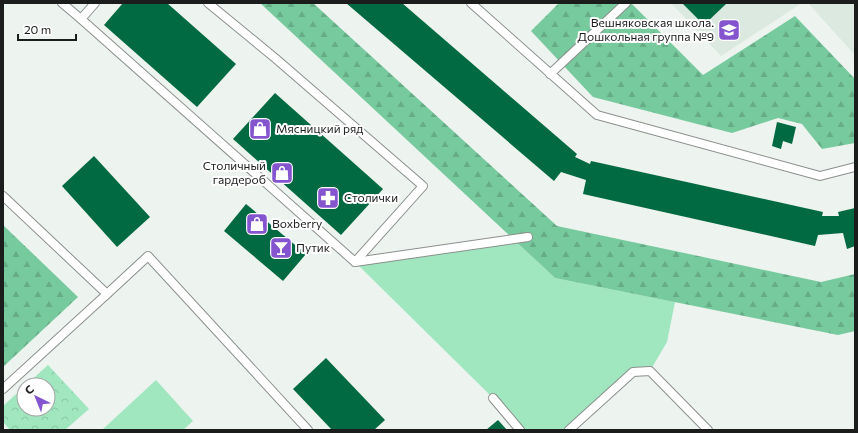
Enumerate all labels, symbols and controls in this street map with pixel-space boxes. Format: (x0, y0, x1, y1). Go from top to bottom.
place label: Вешняковская школа. Дошкольная группа №9 (578, 15, 714, 43)
scale bar (18, 16, 76, 42)
school or university icon: Вешняковская школа. Дошкольная группа №9 (716, 17, 742, 43)
text: 20 m (24, 22, 51, 36)
shop icon: Мясницкий ряд (247, 116, 273, 142)
place label: Мясницкий ряд (276, 121, 363, 135)
place label: Столичный гардероб (203, 158, 266, 186)
shop icon: Столичный гардероб (269, 160, 295, 186)
pharmacy icon: Столички (315, 185, 341, 211)
place label: Столички (344, 190, 398, 204)
shop icon: Boxberry (244, 211, 270, 237)
place label: Boxberry (272, 216, 322, 230)
bar icon: Путик (268, 235, 294, 261)
place label: Путик (296, 240, 331, 254)
north arrow (16, 377, 56, 417)
text: С (22, 382, 36, 397)

